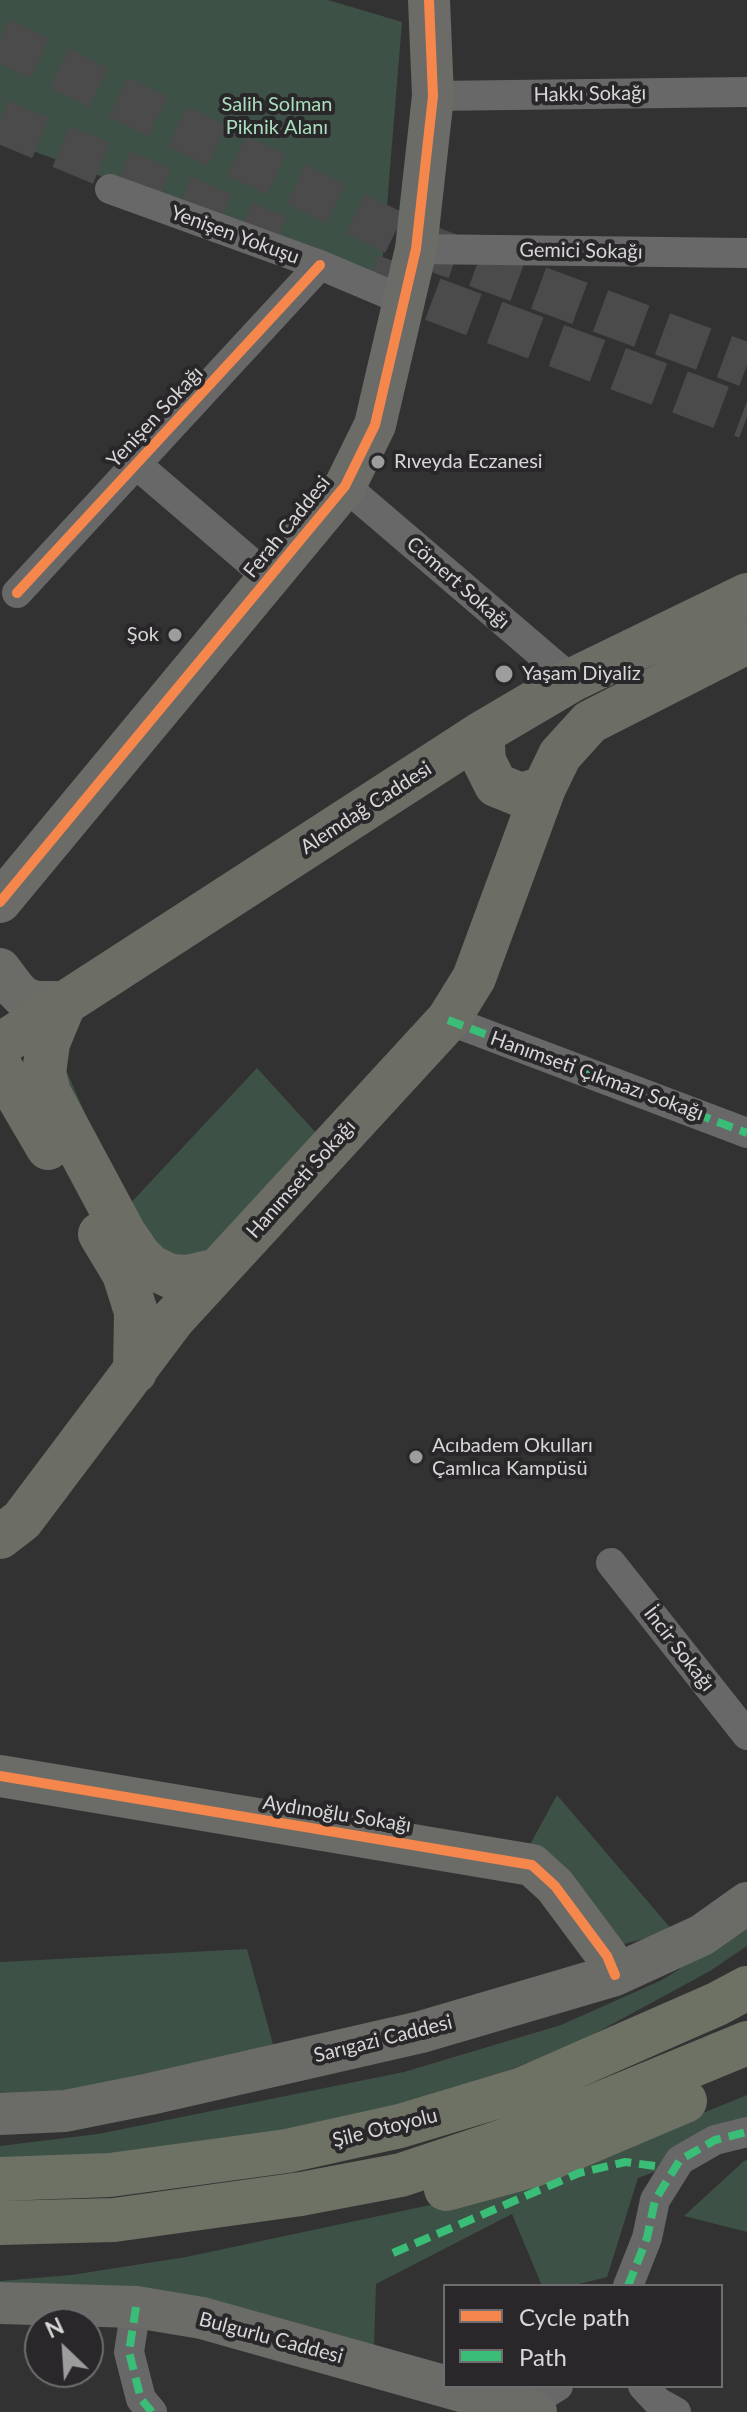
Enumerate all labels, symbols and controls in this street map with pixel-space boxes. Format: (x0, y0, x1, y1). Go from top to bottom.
street label: Hakkı Sokağı (533, 81, 647, 107)
park label: Salih Solman Piknik Alanı (222, 93, 332, 140)
street label: Yenişen Yokuşu (167, 201, 303, 269)
street label: Gemici Sokağı (519, 238, 643, 264)
street label: Yenişen Sokağı (102, 361, 208, 473)
place label: Rıveyda Eczanesi (394, 450, 543, 474)
marker: Rıveyda Eczanesi (369, 453, 387, 471)
street label: Ferah Caddesi (239, 471, 335, 583)
street label: Cömert Sokağı (402, 532, 514, 634)
place label: Şok (127, 623, 159, 647)
marker: Şok (166, 626, 184, 644)
place label: Yaşam Diyaliz (522, 662, 641, 686)
marker: Yaşam Diyaliz (493, 663, 515, 685)
street label: Alemdağ Caddesi (296, 757, 436, 859)
street label: Hanımseti Çıkmazı Sokağı (487, 1026, 707, 1126)
street label: Hanımseti Sokağı (241, 1115, 361, 1243)
place label: Acıbadem Okulları Çamlıca Kampüsü (432, 1434, 593, 1481)
marker: Acıbadem Okulları Çamlıca Kampüsü (407, 1448, 425, 1466)
street label: İncir Sokağı (639, 1602, 719, 1696)
street label: Aydınoğlu Sokağı (261, 1790, 413, 1838)
street label: Sarıgazi Caddesi (311, 2010, 455, 2068)
street label: Şile Otoyolu (330, 2103, 440, 2153)
legend (443, 2284, 723, 2388)
text: Cycle path (519, 2302, 630, 2331)
street label: Bulgurlu Caddesi (196, 2307, 346, 2369)
north arrow (24, 2308, 104, 2388)
text: N (41, 2312, 68, 2343)
text: Path (519, 2342, 567, 2371)

